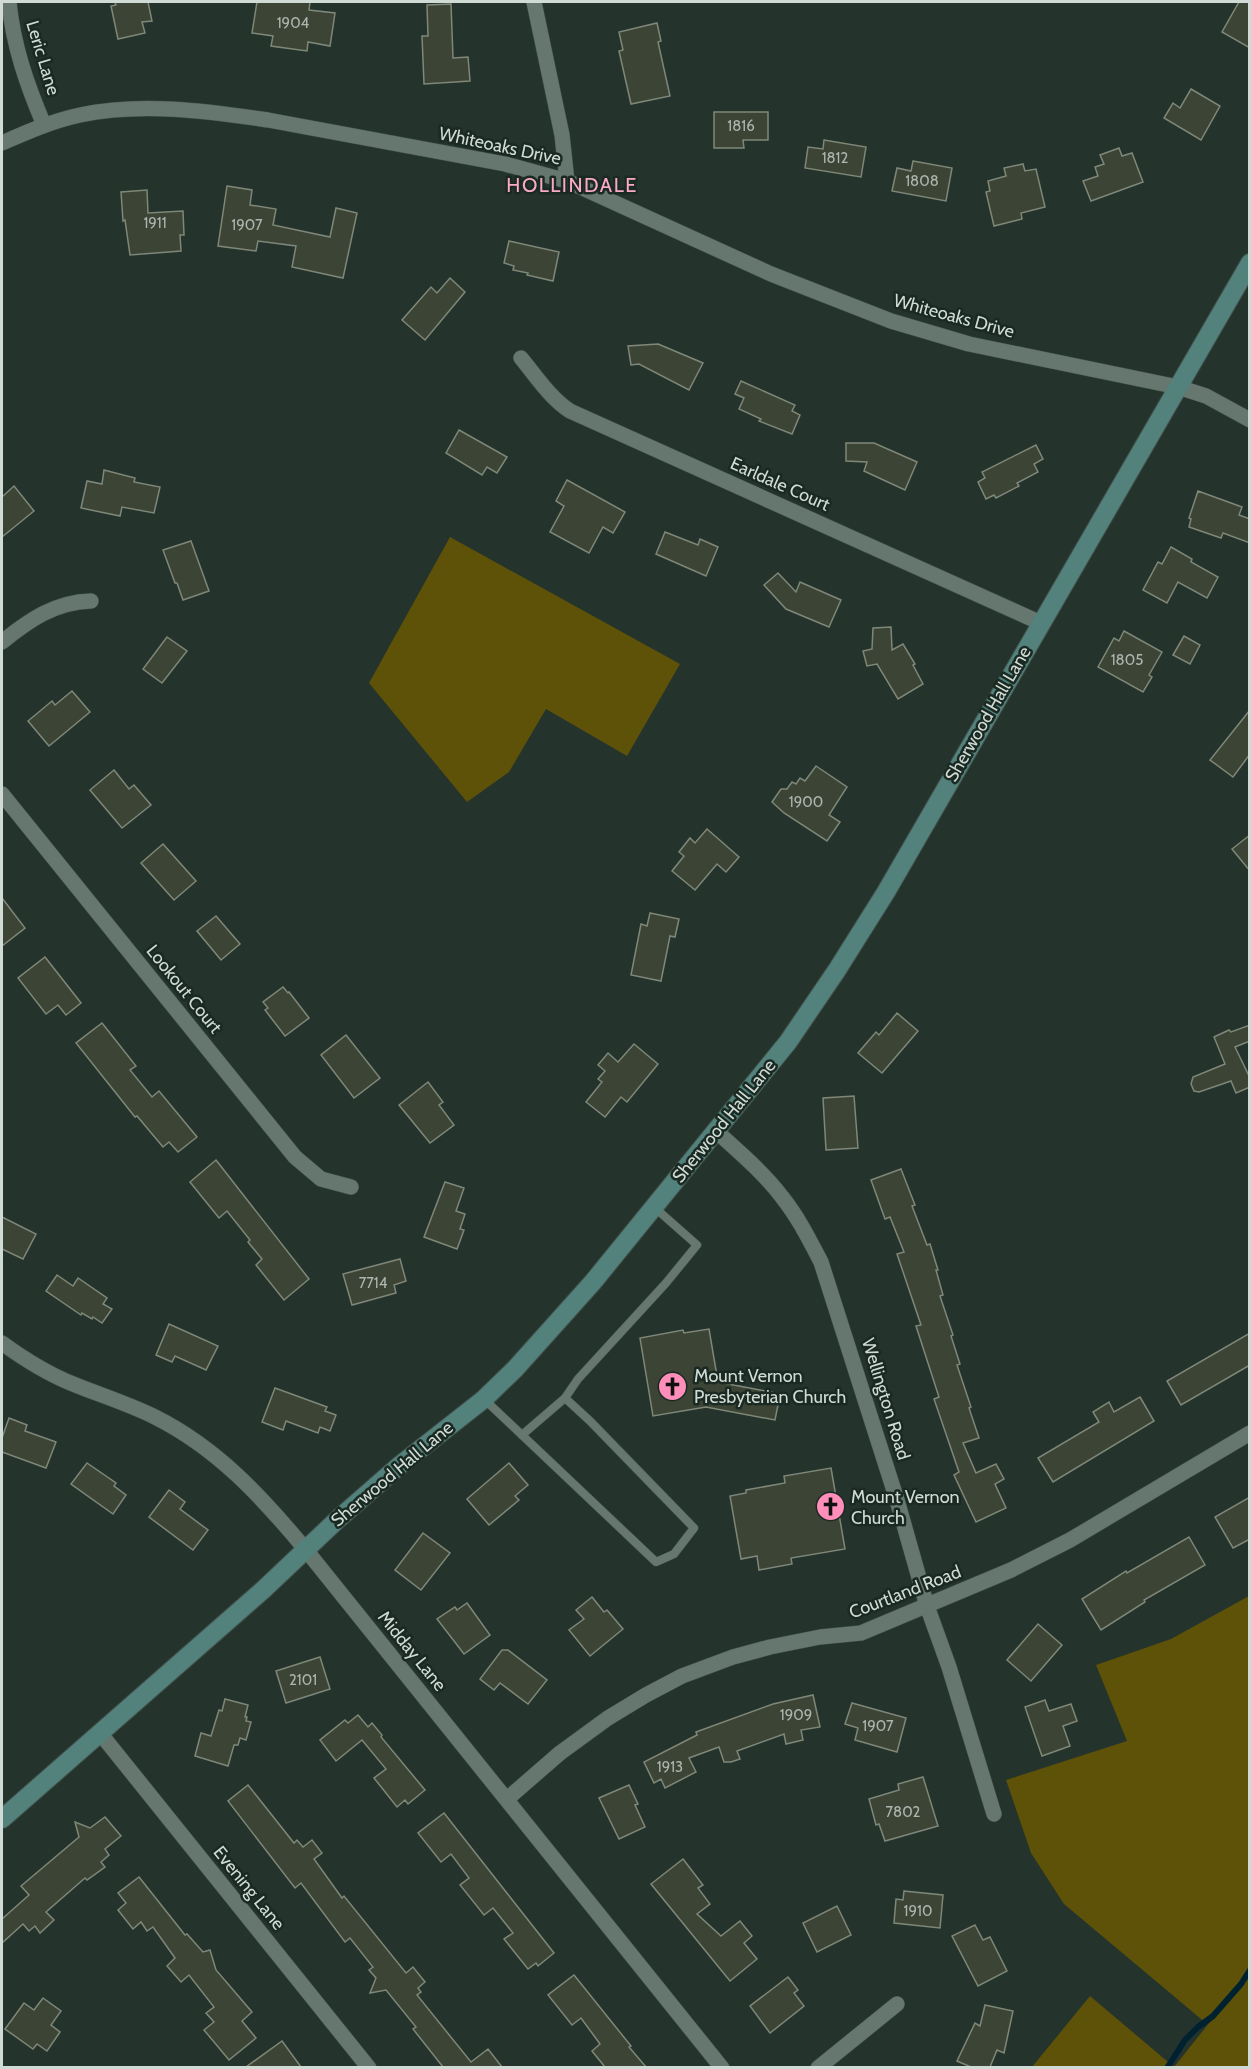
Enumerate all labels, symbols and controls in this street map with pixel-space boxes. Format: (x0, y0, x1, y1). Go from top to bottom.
house number: 1904 (277, 14, 310, 32)
street label: Leric Lane (21, 18, 65, 98)
house number: 1816 (727, 117, 755, 135)
street label: Whiteoaks Drive (437, 122, 563, 170)
house number: 1812 (822, 149, 849, 167)
house number: 1808 (905, 172, 939, 190)
district label: HOLLINDALE (506, 173, 638, 197)
house number: 1911 (143, 214, 167, 232)
house number: 1907 (231, 216, 263, 234)
street label: Whiteoaks Drive (891, 289, 1017, 343)
street label: Earldale Court (727, 452, 833, 516)
street label: Sherwood Hall Lane (940, 642, 1036, 786)
house number: 1805 (1111, 651, 1143, 669)
house number: 1900 (789, 793, 823, 811)
street label: Lookout Court (142, 940, 226, 1038)
street label: Sherwood Hall Lane (667, 1055, 781, 1187)
house number: 7714 (359, 1274, 388, 1292)
street label: Wellington Road (857, 1336, 915, 1462)
place label: Mount Vernon Presbyterian Church (694, 1365, 846, 1408)
church icon: Mount Vernon Presbyterian Church (657, 1370, 689, 1402)
street label: Sherwood Hall Lane (327, 1417, 457, 1531)
place label: Mount Vernon Church (851, 1486, 960, 1529)
church icon: Mount Vernon Church (814, 1491, 846, 1523)
street label: Courtland Road (846, 1561, 964, 1623)
street label: Midday Lane (373, 1607, 451, 1695)
house number: 2101 (289, 1671, 317, 1689)
house number: 1909 (780, 1706, 812, 1724)
house number: 1907 (862, 1717, 894, 1735)
house number: 1913 (657, 1758, 683, 1776)
house number: 7802 (886, 1803, 921, 1821)
street label: Evening Lane (209, 1842, 289, 1934)
house number: 1910 (904, 1902, 932, 1920)

